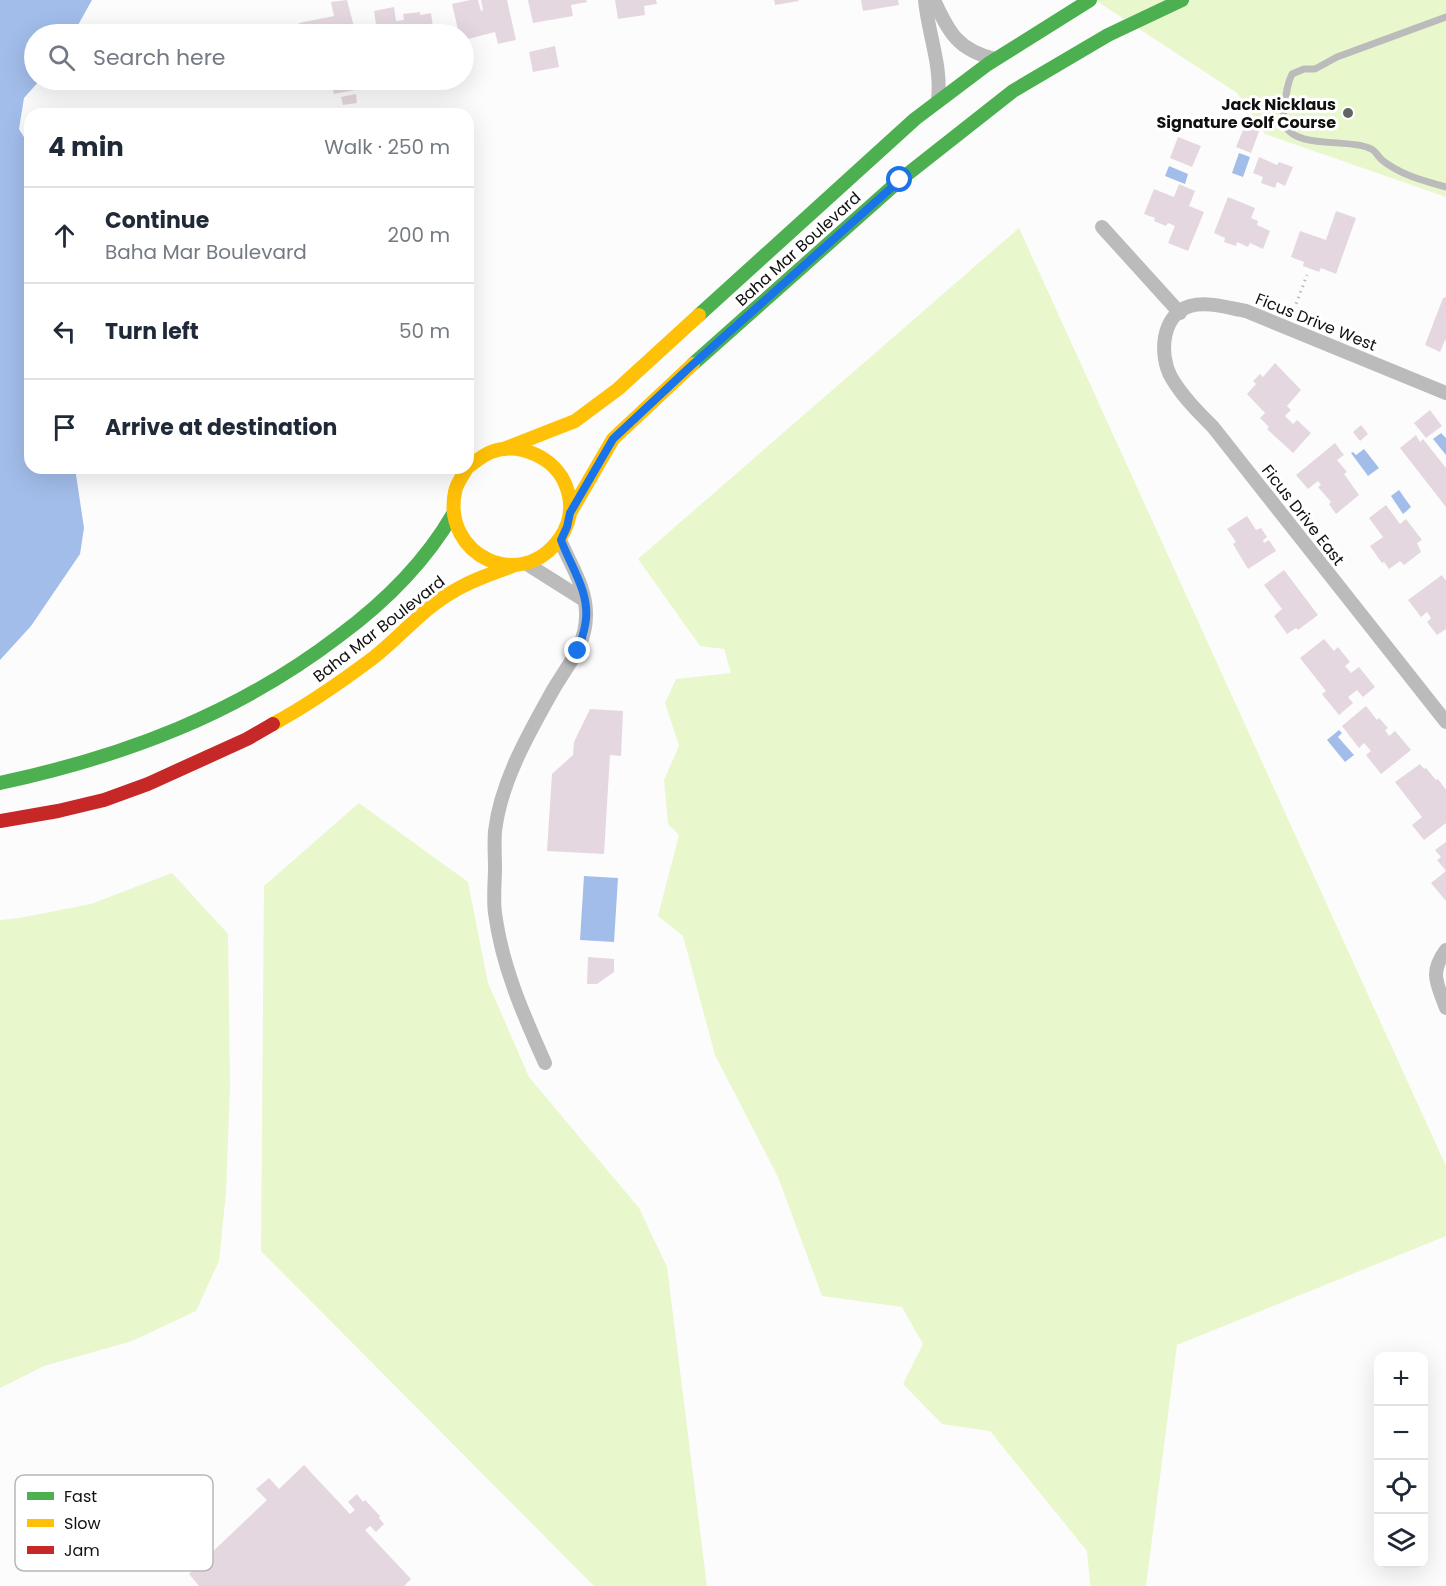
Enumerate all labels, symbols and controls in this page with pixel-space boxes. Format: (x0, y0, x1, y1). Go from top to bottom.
search box (24, 24, 474, 90)
icon: search (45, 41, 78, 74)
text: Search here (93, 42, 226, 73)
place label: Jack Nicklaus Signature Golf Course (1156, 93, 1336, 134)
marker: Jack Nicklaus Signature Golf Course (1341, 106, 1355, 120)
text: 4 min (48, 129, 124, 165)
text: Walk · 250 m (324, 133, 450, 161)
route start (886, 166, 912, 192)
street label: Baha Mar Boulevard (730, 186, 866, 312)
text: Continue (105, 205, 209, 236)
icon: ahead (48, 219, 81, 252)
text: 200 m (387, 221, 450, 249)
text: Baha Mar Boulevard (105, 238, 307, 266)
street label: Ficus Drive West (1252, 287, 1380, 357)
icon: left (48, 315, 81, 348)
text: Turn left (105, 316, 199, 347)
text: 50 m (399, 317, 450, 345)
icon: arrive (48, 411, 81, 444)
text: Arrive at destination (105, 412, 337, 443)
street label: Ficus Drive East (1256, 460, 1350, 570)
street label: Baha Mar Boulevard (308, 570, 450, 688)
route end (564, 637, 590, 663)
map controls (1374, 1352, 1428, 1568)
button: + (1374, 1352, 1428, 1406)
button: − (1374, 1406, 1428, 1460)
button: locate (1374, 1460, 1428, 1514)
legend (15, 1475, 213, 1571)
text: Fast (64, 1485, 97, 1508)
text: Slow (64, 1512, 101, 1535)
button: layers (1374, 1514, 1428, 1568)
text: Jam (64, 1539, 100, 1562)

